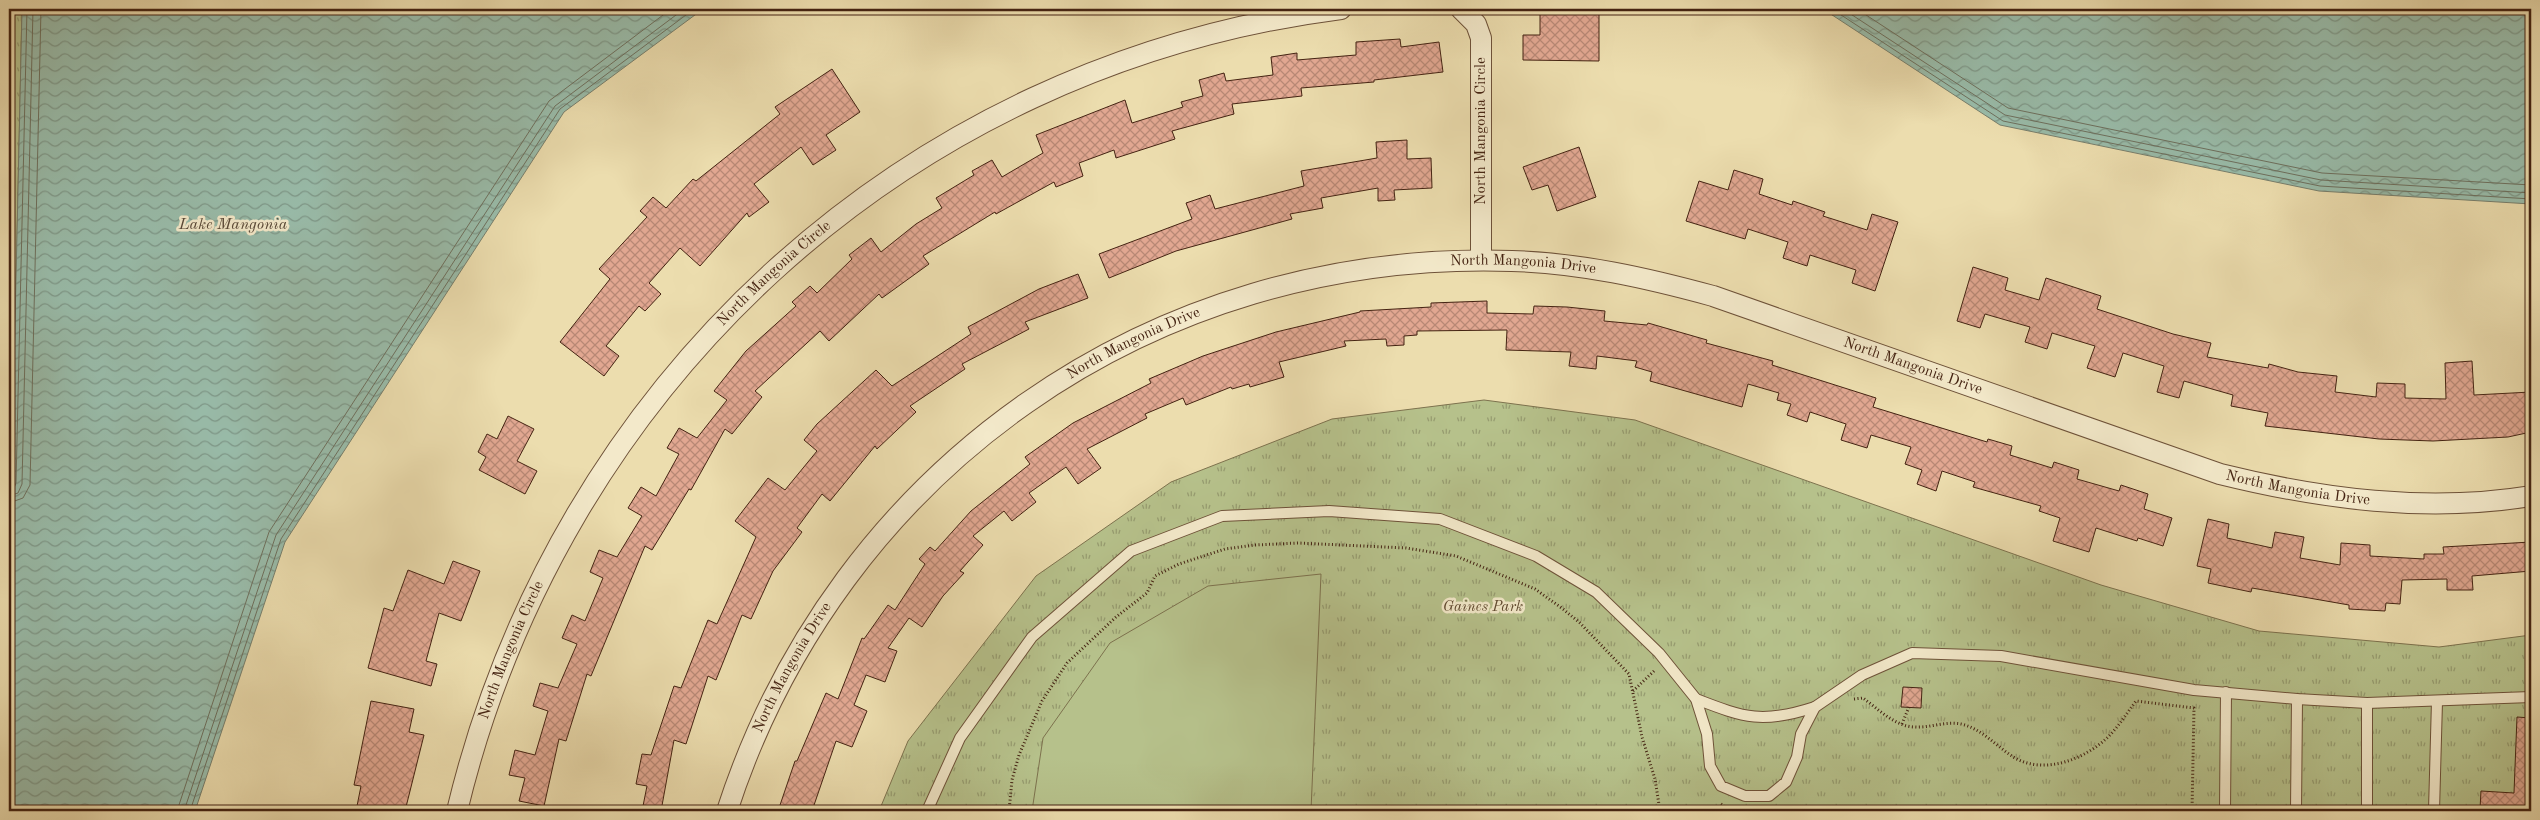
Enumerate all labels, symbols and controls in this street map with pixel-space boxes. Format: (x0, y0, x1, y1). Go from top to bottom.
street label: North Mangonia Circle (1474, 57, 1489, 205)
water label: Lake Mangonia (178, 217, 288, 233)
street label: North Mangonia Circle (714, 218, 834, 329)
street label: North Mangonia Drive (1450, 253, 1597, 277)
street label: North Mangonia Drive (1064, 305, 1202, 382)
street label: North Mangonia Drive (1841, 335, 1984, 397)
street label: North Mangonia Drive (2224, 468, 2371, 508)
street label: North Mangonia Circle (476, 579, 547, 721)
street label: North Mangonia Drive (750, 600, 834, 735)
park label: Gaines Park (1443, 600, 1523, 615)

